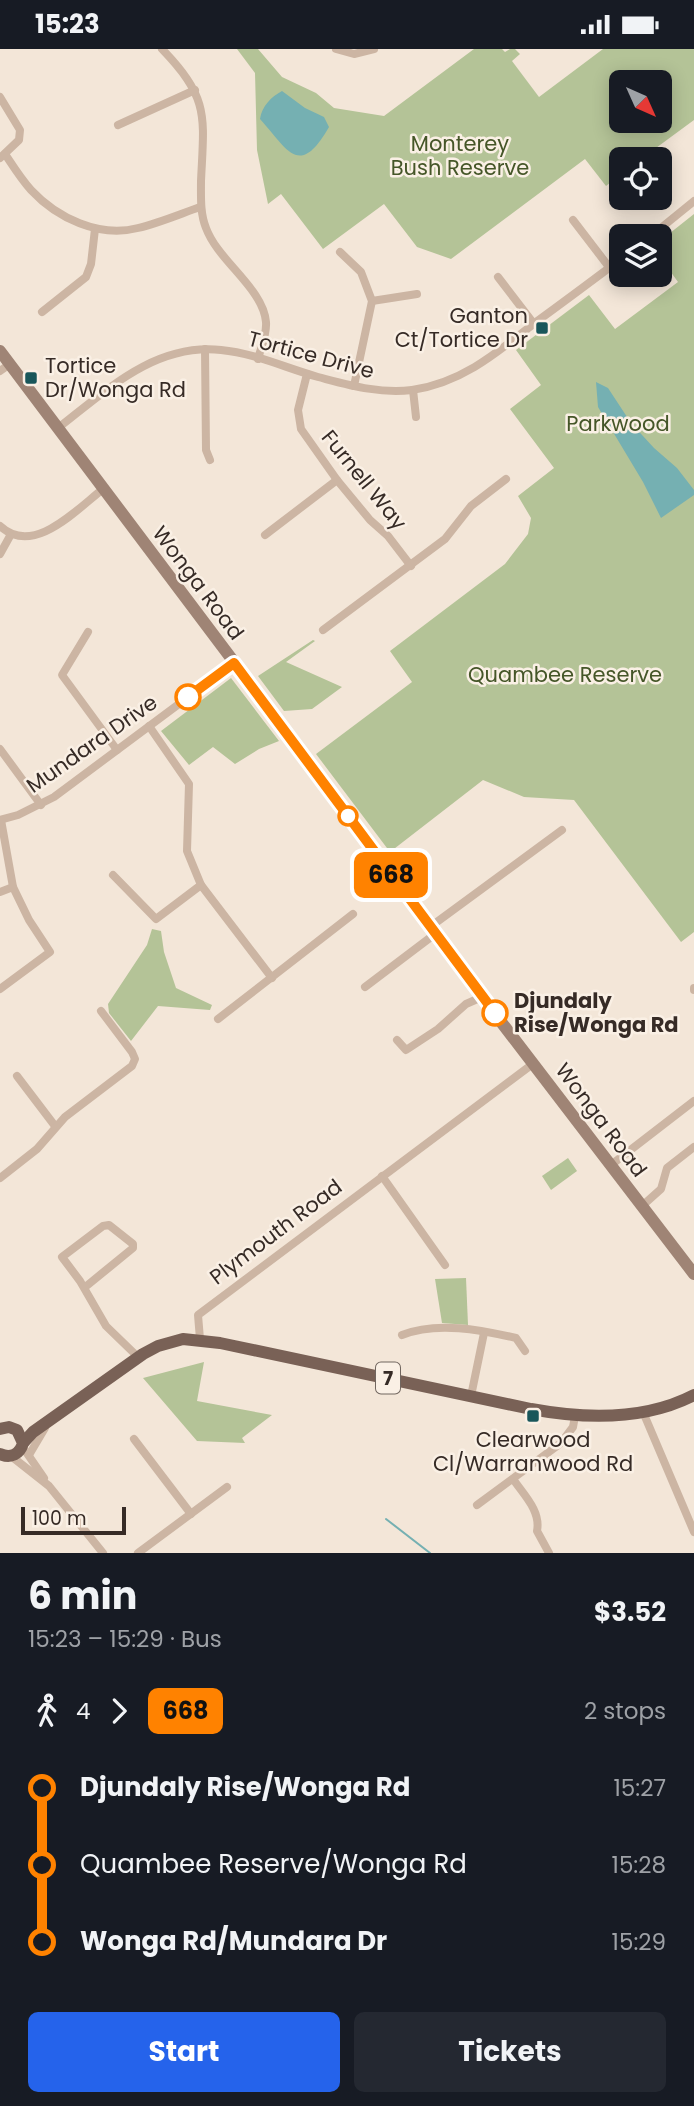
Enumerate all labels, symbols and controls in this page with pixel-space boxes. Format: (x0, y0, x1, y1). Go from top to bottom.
text: 15:23 (35, 6, 100, 42)
north arrow (609, 70, 672, 133)
map controls (609, 70, 672, 287)
park label: Monterey Bush Reserve (391, 129, 529, 182)
button: locate (609, 147, 672, 210)
button: layers (609, 224, 672, 287)
place label: Ganton Ct/Tortice Dr (395, 301, 528, 354)
marker: Ganton Ct/Tortice Dr (534, 320, 550, 336)
street label: Tortice Drive (245, 324, 377, 385)
place label: Tortice Dr/Wonga Rd (45, 351, 186, 404)
marker: Tortice Dr/Wonga Rd (23, 370, 39, 386)
park label: Parkwood (566, 409, 670, 438)
street label: Furnell Way (315, 424, 414, 536)
street label: Wonga Road (146, 520, 251, 646)
park label: Quambee Reserve (468, 660, 662, 689)
unlabelled marker (175, 684, 201, 710)
street label: Mundara Drive (20, 688, 163, 800)
unlabelled marker (338, 806, 358, 826)
line badge: 668 (351, 852, 431, 898)
text: 668 (368, 858, 414, 891)
place label: Djundaly Rise/Wonga Rd (514, 986, 679, 1039)
marker: Djundaly Rise/Wonga Rd (482, 1000, 508, 1026)
street label: Wonga Road (549, 1057, 654, 1183)
street label: Plymouth Road (203, 1172, 348, 1291)
road number: 7 (376, 1363, 400, 1393)
marker: Clearwood Cl/Warranwood Rd (525, 1408, 541, 1424)
place label: Clearwood Cl/Warranwood Rd (433, 1425, 633, 1478)
scale bar (21, 1504, 126, 1536)
text: 100 m (32, 1505, 87, 1532)
text: 6 min (28, 1569, 137, 1622)
text: $3.52 (594, 1594, 666, 1630)
text: 15:23 – 15:29 · Bus (28, 1623, 222, 1655)
icon: walk (28, 1692, 66, 1730)
icon: forward (100, 1692, 138, 1730)
text: 668 (162, 1694, 209, 1727)
text: 4 (76, 1695, 90, 1727)
text: 2 stops (584, 1695, 666, 1727)
text: Djundaly Rise/Wonga Rd (80, 1769, 410, 1805)
text: 15:27 (614, 1772, 666, 1804)
text: Quambee Reserve/Wonga Rd (80, 1846, 467, 1882)
text: 15:28 (612, 1849, 666, 1881)
text: Wonga Rd/Mundara Dr (80, 1923, 387, 1959)
text: 15:29 (612, 1926, 666, 1958)
button: Start (28, 2012, 340, 2092)
button: Tickets (354, 2012, 666, 2092)

